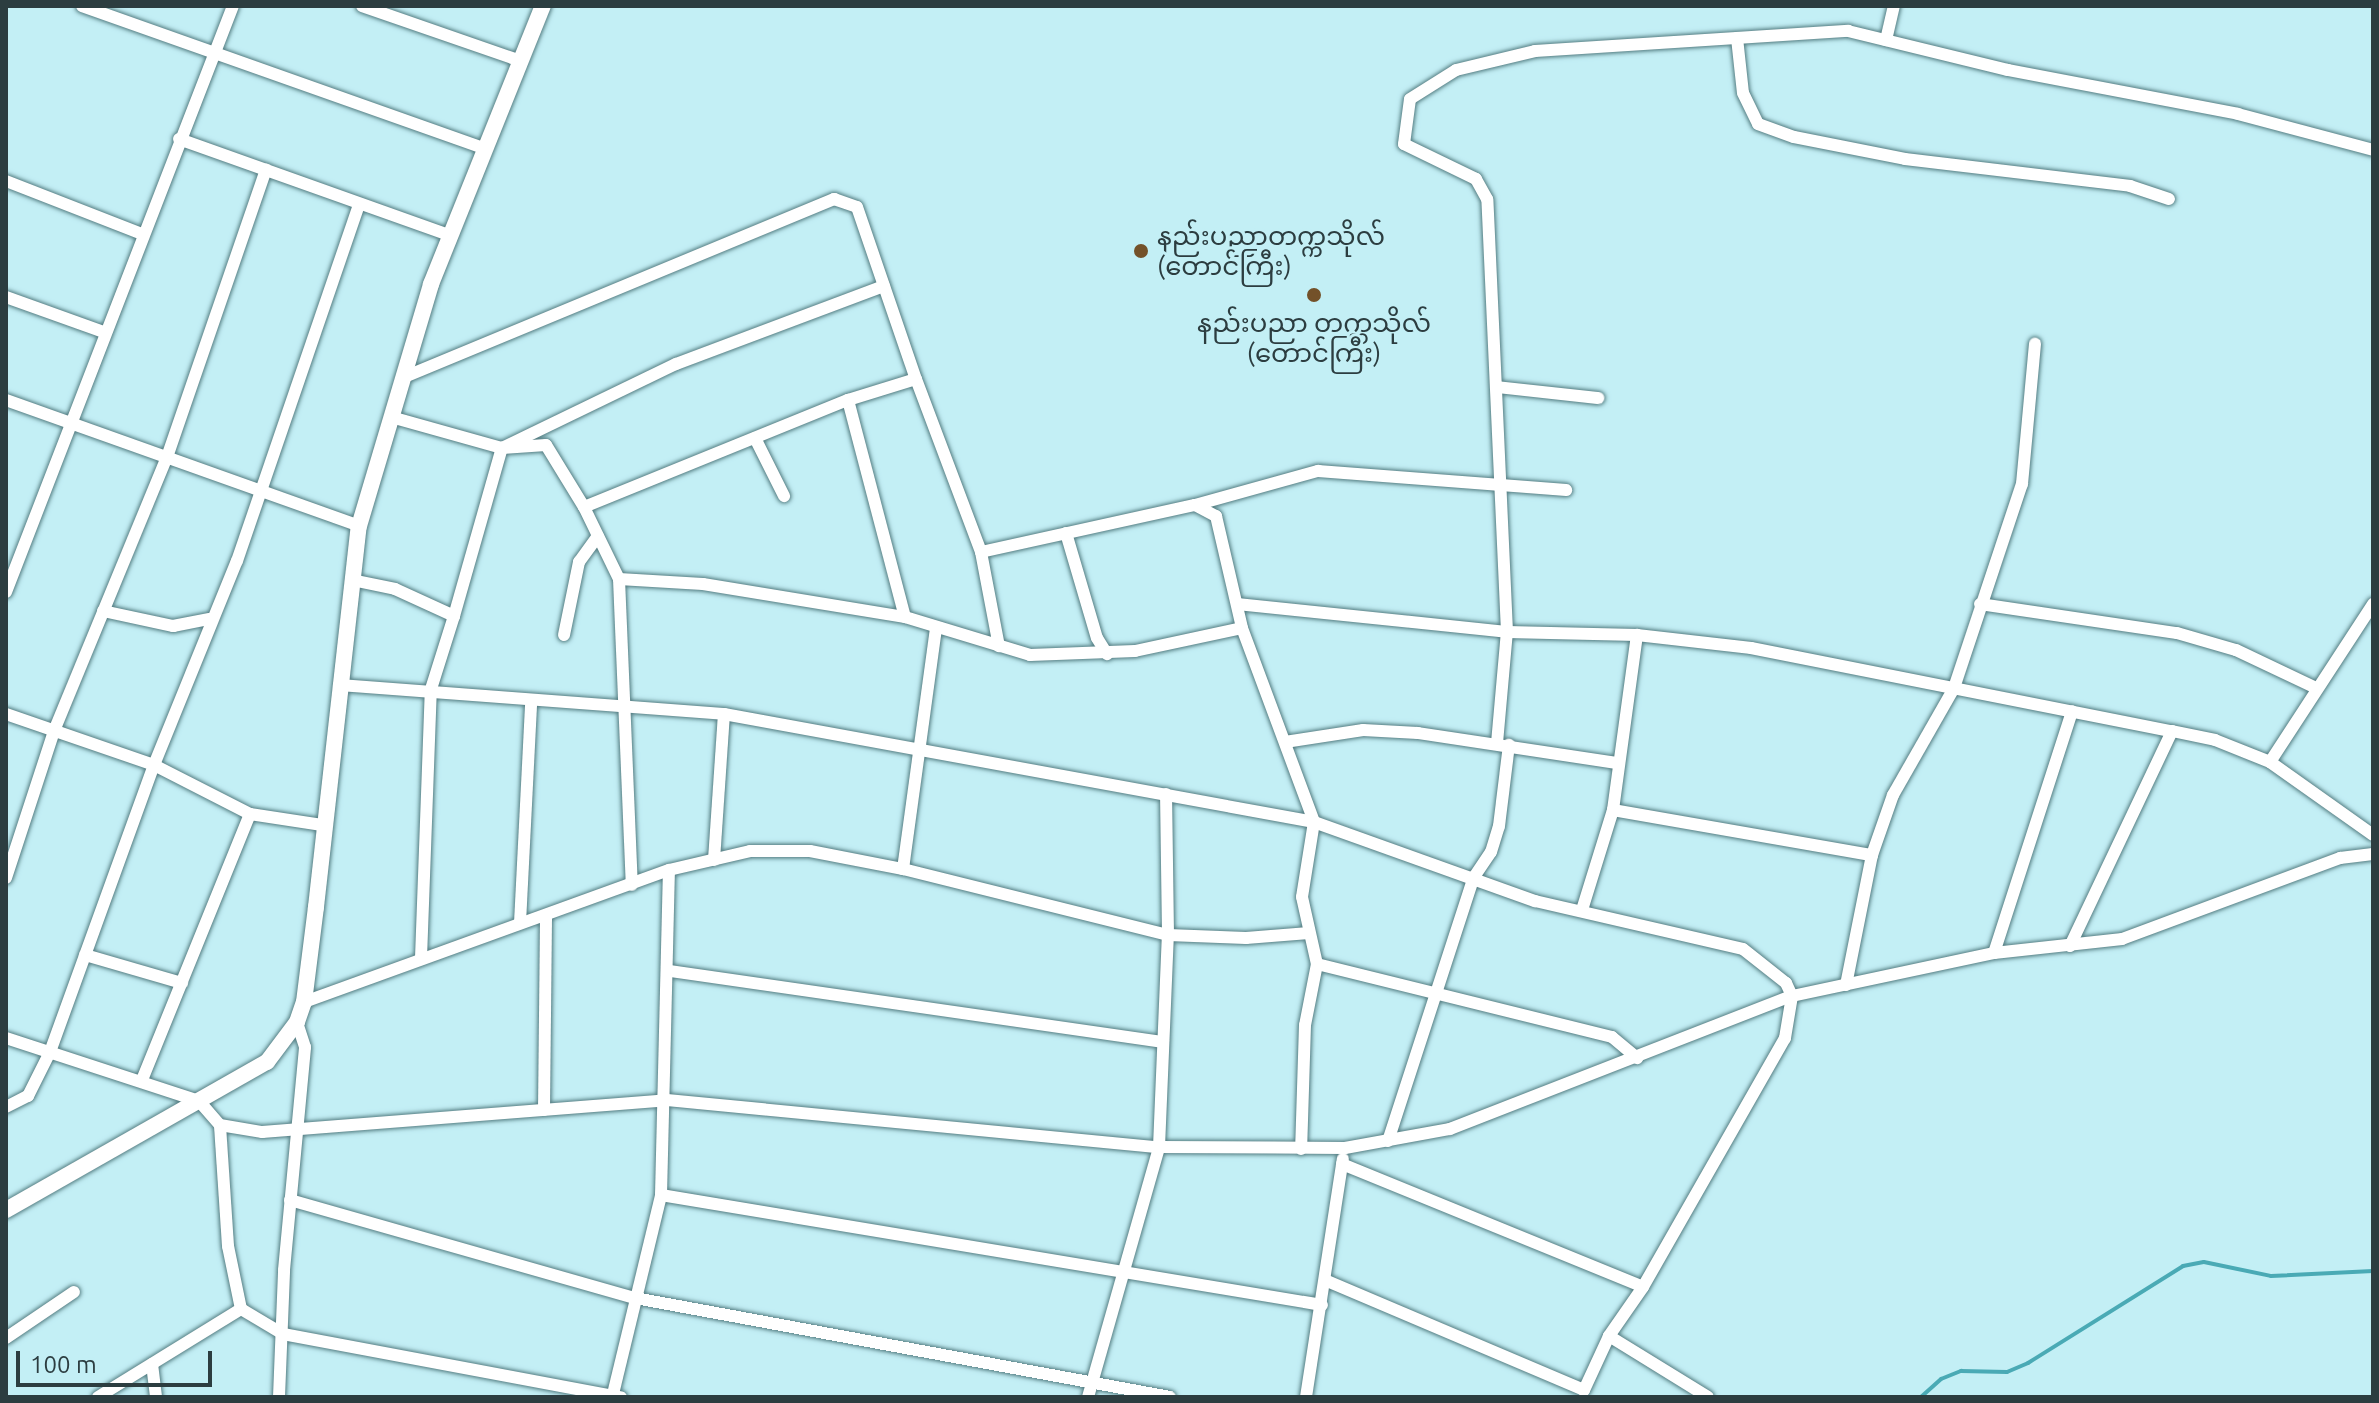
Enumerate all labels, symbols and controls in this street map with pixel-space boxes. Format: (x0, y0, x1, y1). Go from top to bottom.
place label: နည်းပညာတက္ကသိုလ် (တောင်ကြီး) (1157, 220, 1385, 282)
marker: နည်းပညာတက္ကသိုလ် (တောင်ကြီး) (1132, 242, 1150, 260)
marker: နည်းပညာ တက္ကသိုလ် (တောင်ကြီး) (1305, 286, 1323, 304)
place label: နည်းပညာ တက္ကသိုလ် (တောင်ကြီး) (1197, 307, 1431, 368)
scale bar (20, 1335, 216, 1385)
text: 100 m (30, 1351, 97, 1378)

